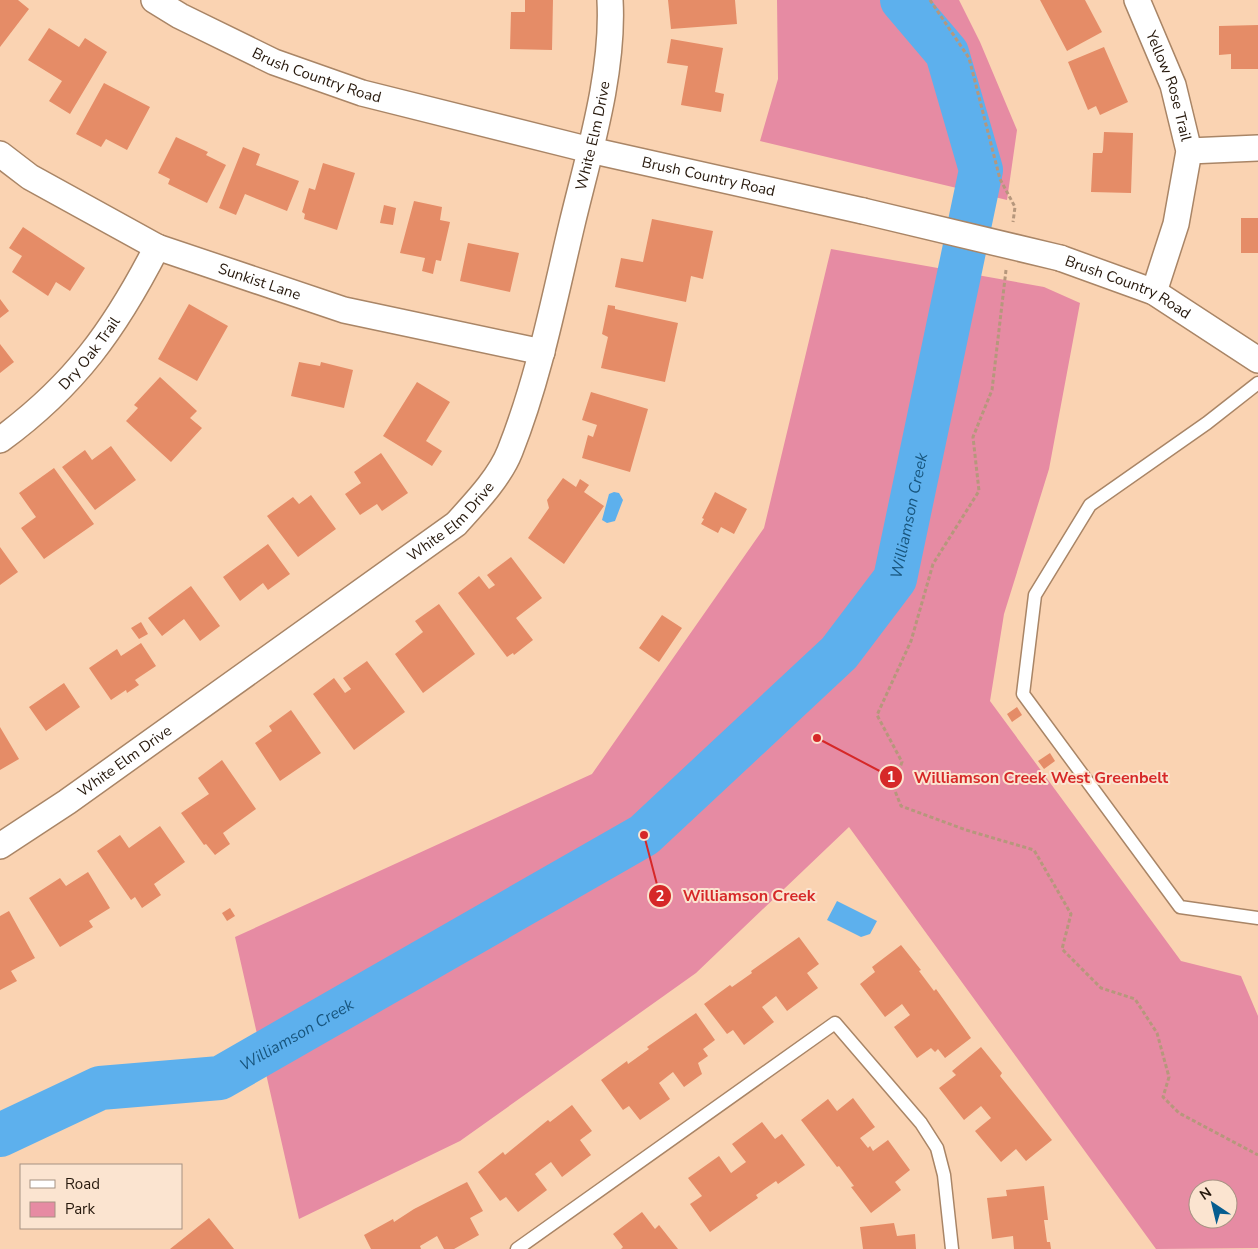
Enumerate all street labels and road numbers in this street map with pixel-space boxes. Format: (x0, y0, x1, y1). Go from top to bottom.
street label: Yellow Rose Trail (1141, 27, 1196, 144)
street label: Brush Country Road (249, 43, 383, 107)
street label: White Elm Drive (571, 80, 615, 192)
street label: Brush Country Road (640, 152, 777, 201)
street label: Brush Country Road (1062, 251, 1195, 323)
street label: Sunkist Lane (216, 258, 304, 305)
street label: Dry Oak Trail (54, 312, 125, 394)
street label: White Elm Drive (403, 478, 499, 566)
street label: White Elm Drive (74, 720, 176, 801)

